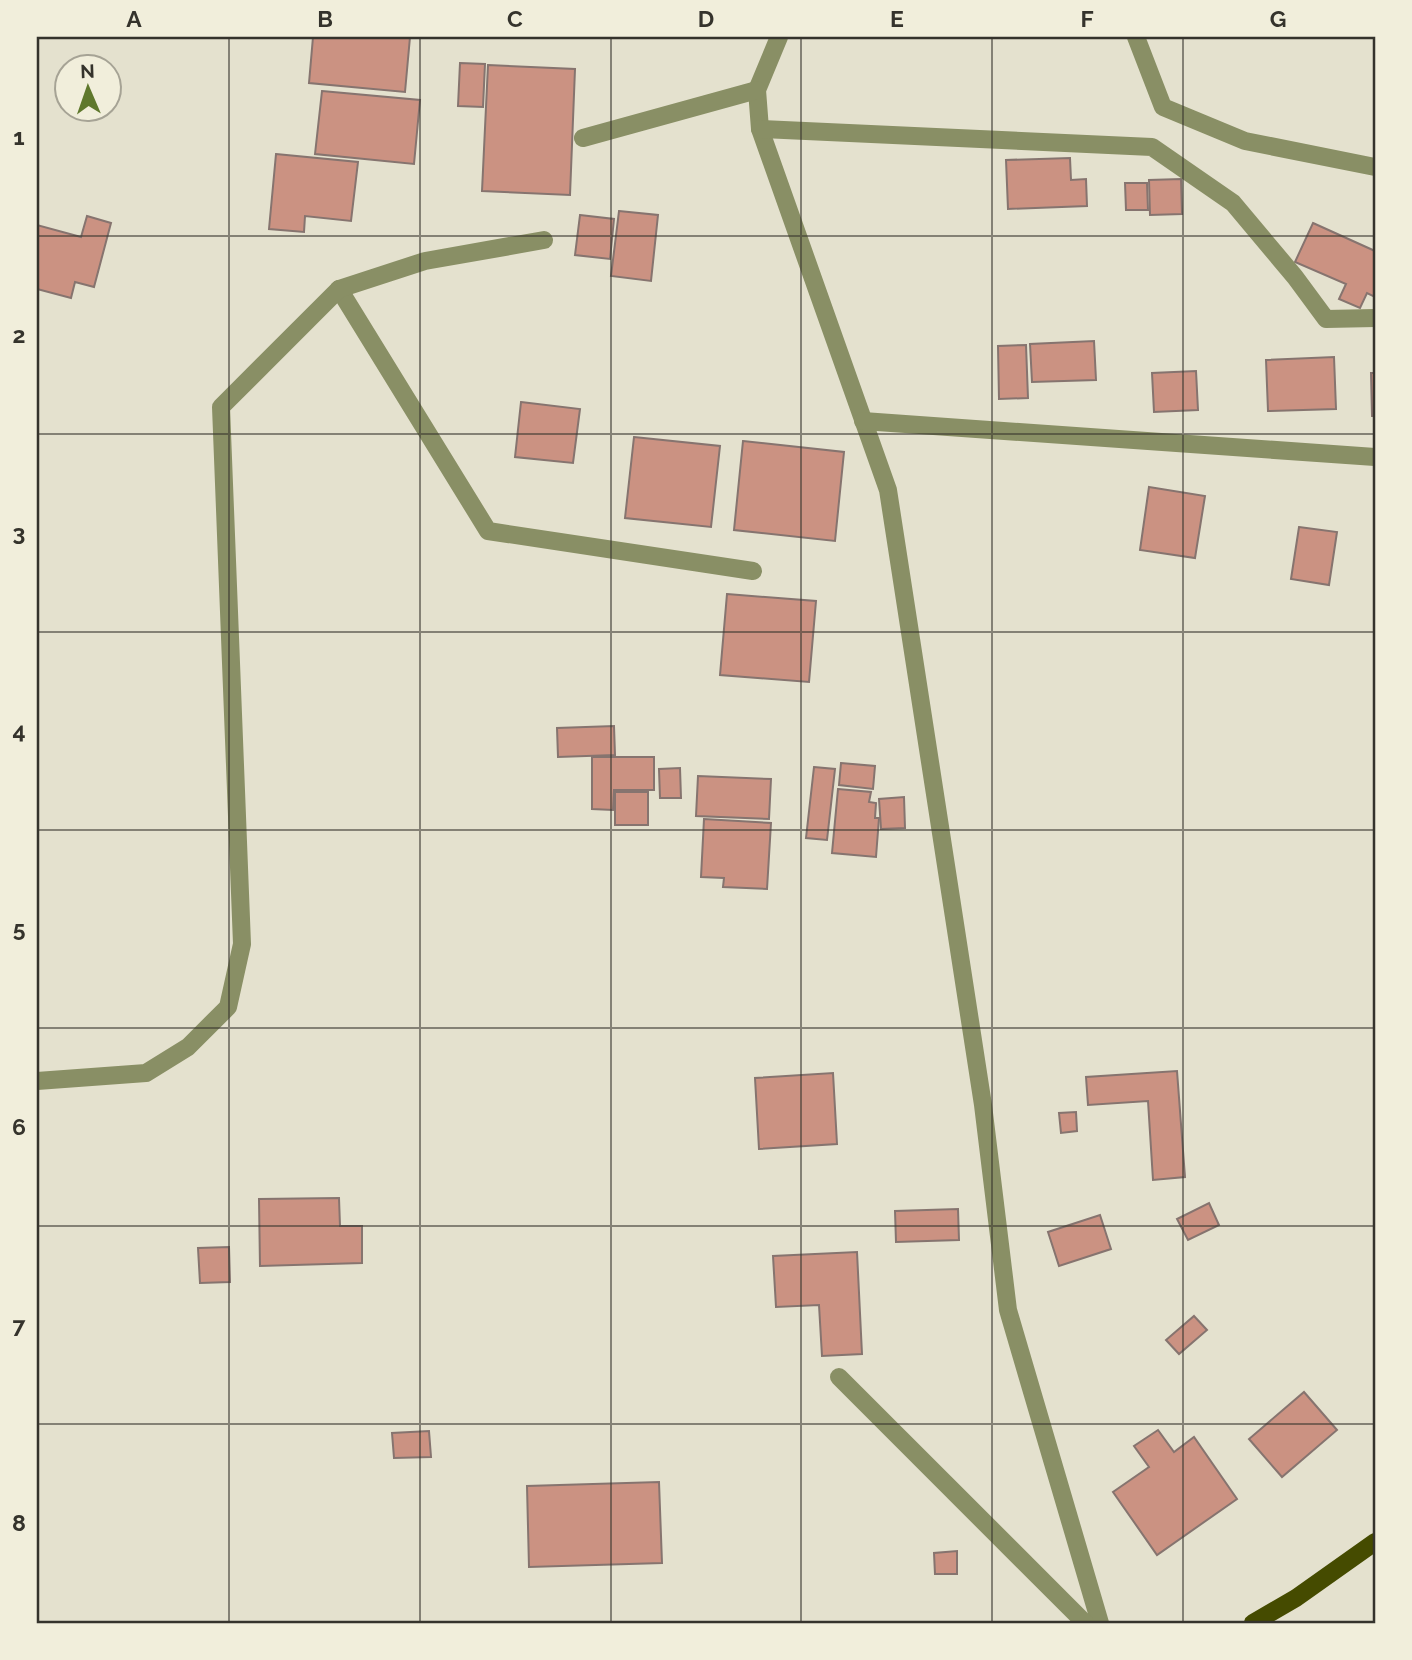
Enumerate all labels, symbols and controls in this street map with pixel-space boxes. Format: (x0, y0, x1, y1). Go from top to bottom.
text: A (126, 5, 142, 32)
text: B (317, 5, 333, 32)
text: C (507, 5, 523, 32)
text: D (698, 5, 714, 32)
text: E (890, 5, 904, 32)
text: F (1080, 5, 1094, 32)
text: G (1270, 5, 1286, 32)
north arrow (52, 52, 122, 122)
text: N (80, 60, 95, 82)
text: 1 (13, 123, 25, 150)
text: 2 (13, 321, 25, 348)
text: 3 (13, 519, 25, 546)
text: 4 (12, 717, 26, 744)
text: 5 (13, 915, 26, 942)
text: 6 (12, 1113, 26, 1140)
text: 7 (13, 1311, 26, 1338)
text: 8 (12, 1509, 26, 1536)

